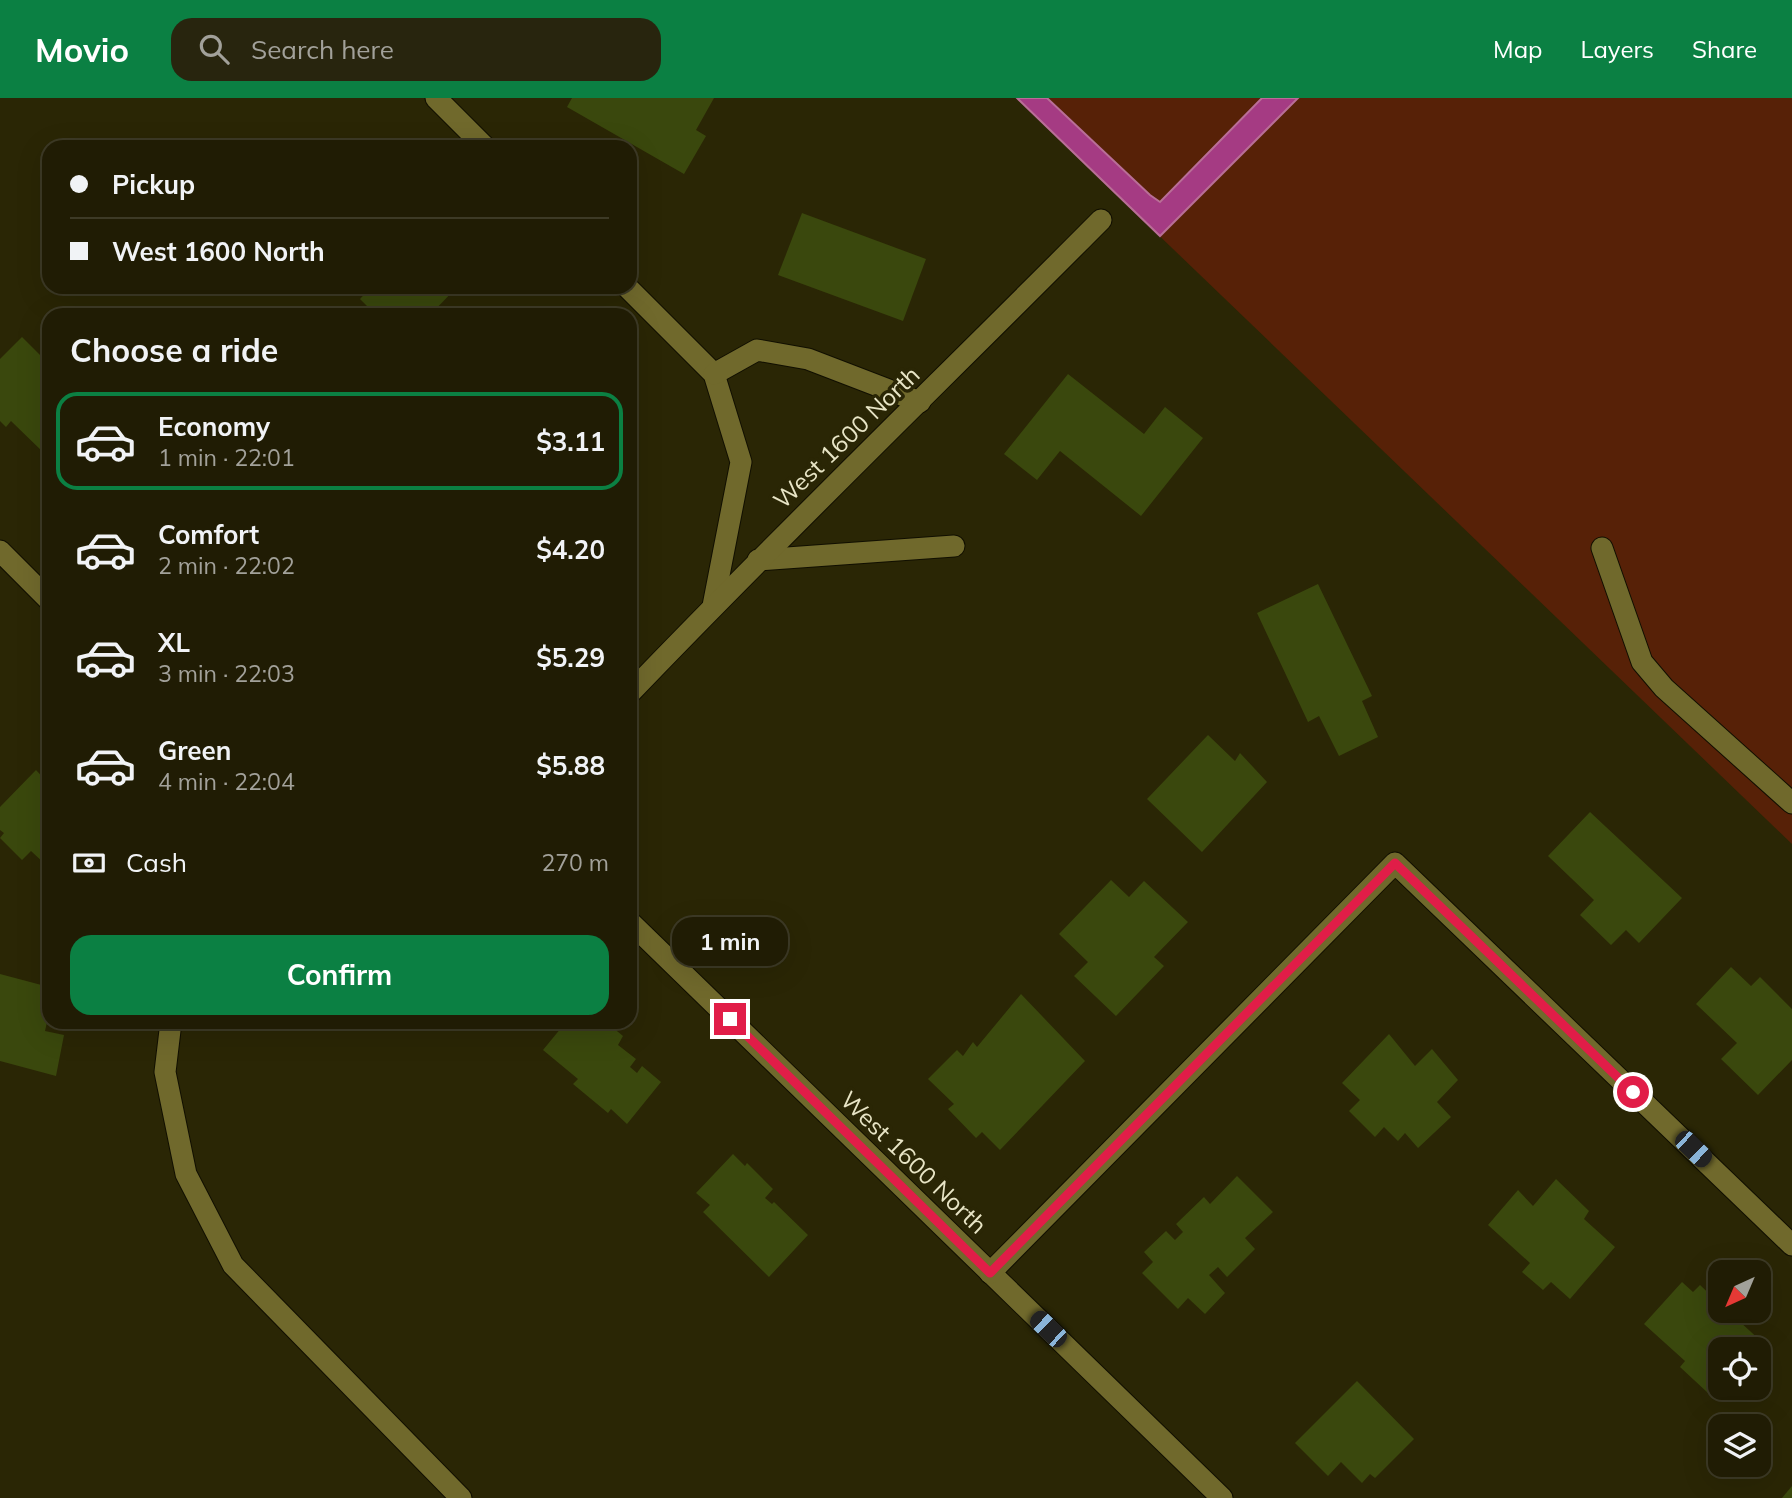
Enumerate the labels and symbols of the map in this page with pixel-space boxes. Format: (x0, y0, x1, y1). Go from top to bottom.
street label: West 1600 North (766, 359, 926, 515)
callout: 1 min (672, 918, 788, 967)
route end (714, 1003, 746, 1035)
route start (1617, 1076, 1649, 1108)
street label: West 1600 North (834, 1084, 994, 1240)
car (1671, 1127, 1716, 1171)
north arrow (1708, 1260, 1771, 1323)
car (1026, 1307, 1071, 1351)

